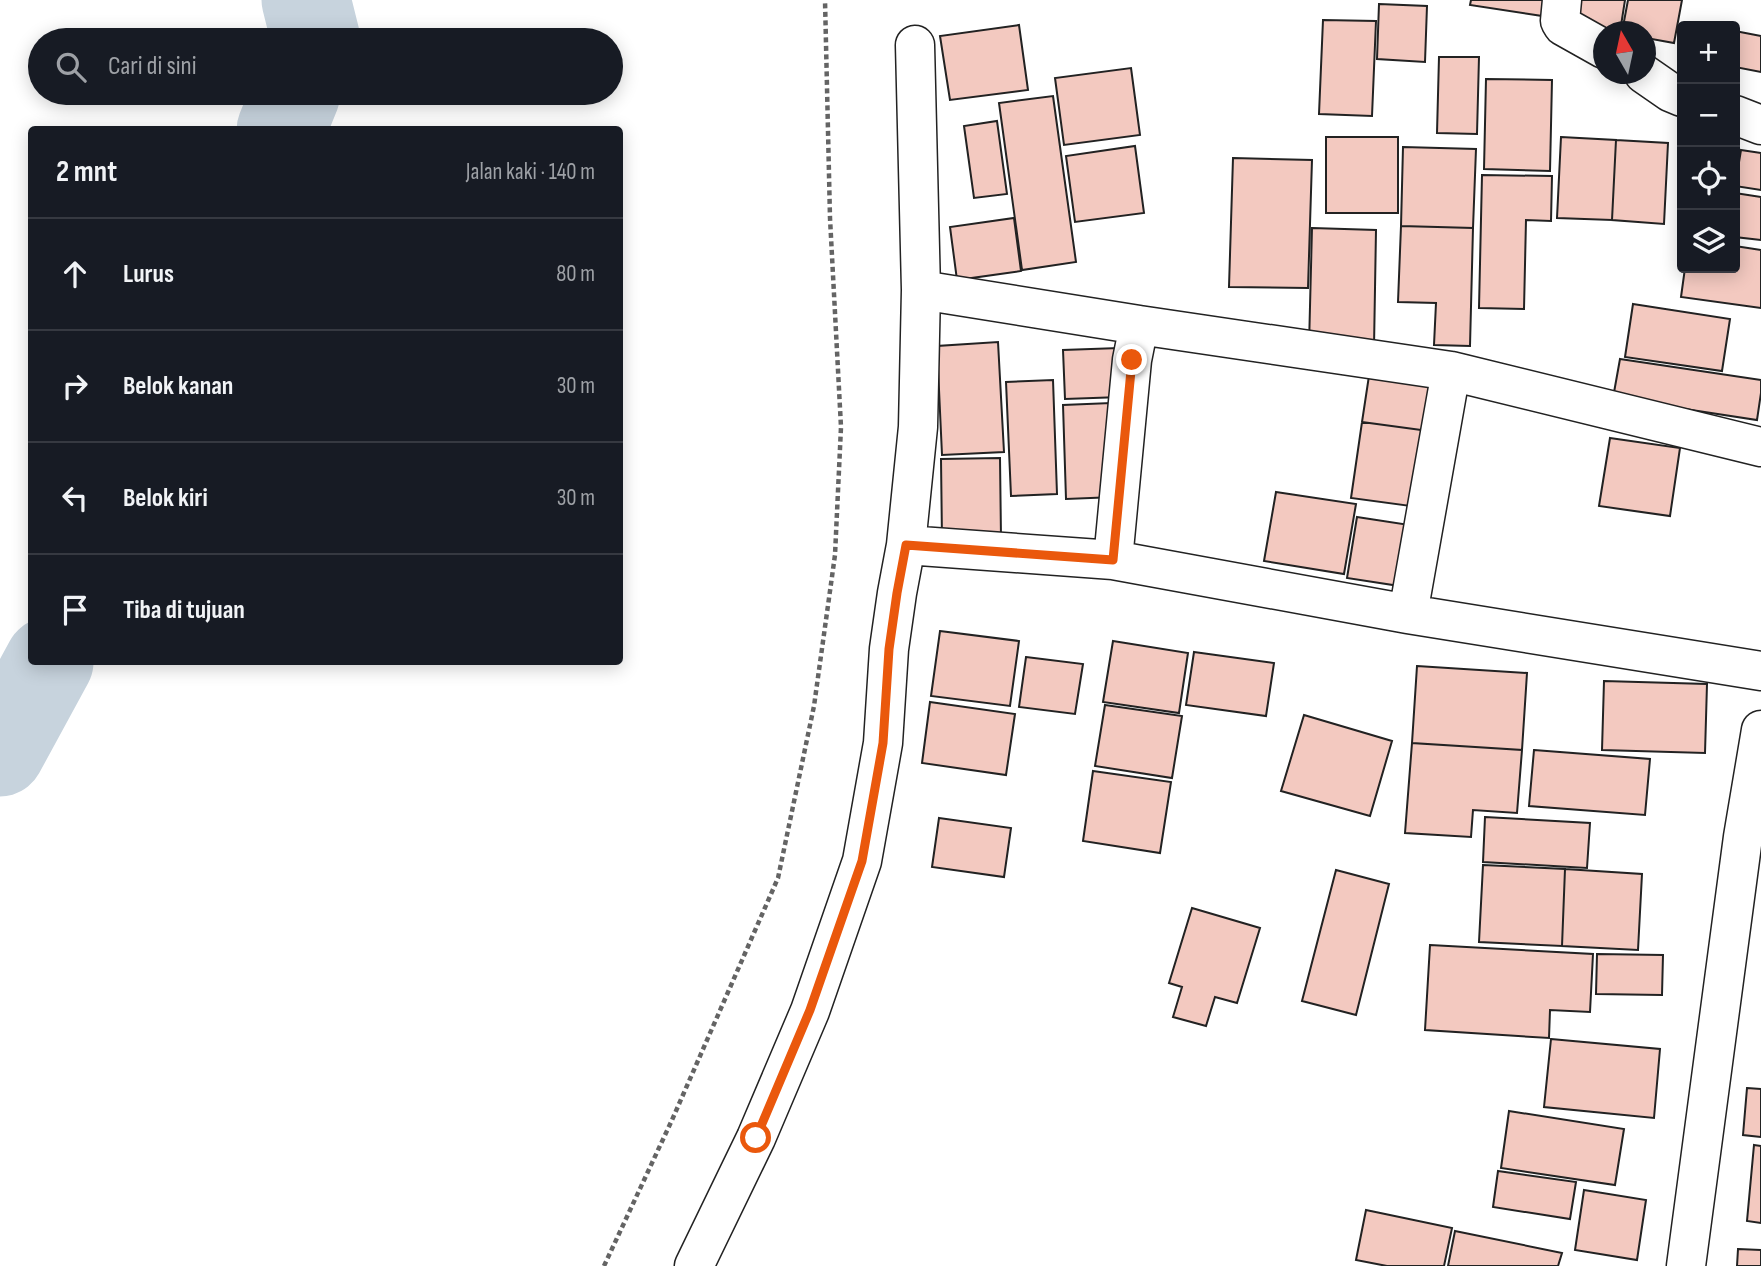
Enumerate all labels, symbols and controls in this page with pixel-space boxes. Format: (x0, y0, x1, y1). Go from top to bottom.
north arrow (1593, 21, 1656, 84)
map controls (1677, 21, 1740, 273)
button: + (1677, 21, 1740, 84)
search box (28, 28, 623, 105)
icon: search (52, 48, 90, 86)
text: Cari di sini (108, 51, 197, 82)
button: − (1677, 84, 1740, 147)
button: locate (1677, 147, 1740, 210)
text: 2 mnt (56, 154, 117, 190)
text: Jalan kaki · 140 m (466, 158, 595, 186)
button: layers (1677, 210, 1740, 273)
icon: ahead (56, 255, 94, 293)
text: Lurus (123, 259, 174, 290)
text: 80 m (556, 260, 595, 288)
route end (1116, 344, 1147, 375)
icon: right (56, 367, 94, 405)
text: Belok kanan (123, 371, 233, 402)
text: 30 m (557, 372, 595, 400)
icon: left (56, 479, 94, 517)
text: Belok kiri (123, 483, 208, 514)
text: 30 m (557, 484, 595, 512)
icon: arrive (56, 591, 94, 629)
text: Tiba di tujuan (123, 595, 245, 626)
route start (740, 1122, 771, 1153)

